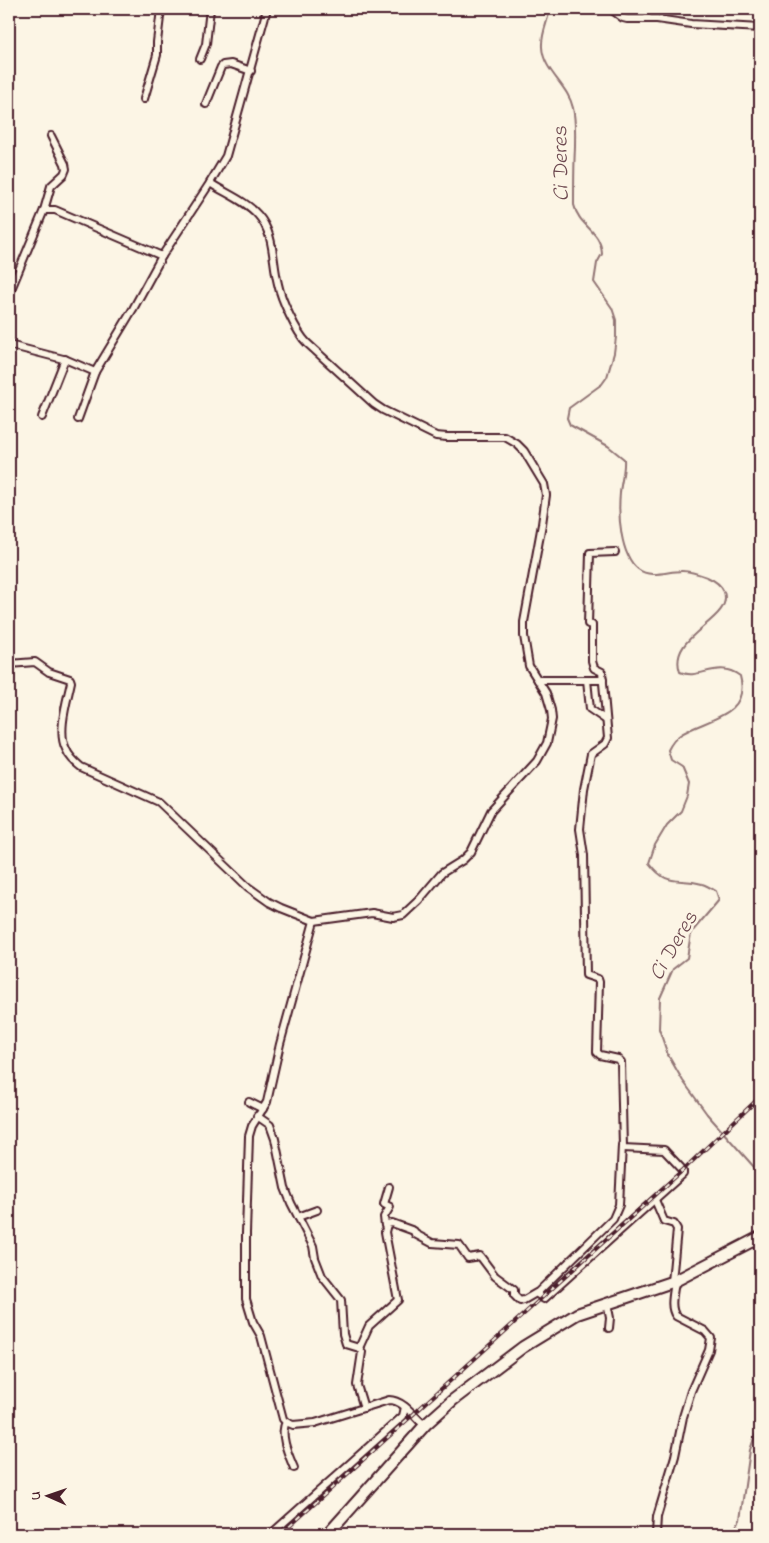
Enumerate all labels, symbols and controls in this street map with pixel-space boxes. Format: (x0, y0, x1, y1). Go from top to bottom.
water label: Ci Deres (545, 125, 579, 202)
water label: Ci Deres (642, 905, 708, 987)
north arrow (22, 1470, 72, 1520)
text: U (26, 1491, 47, 1500)

